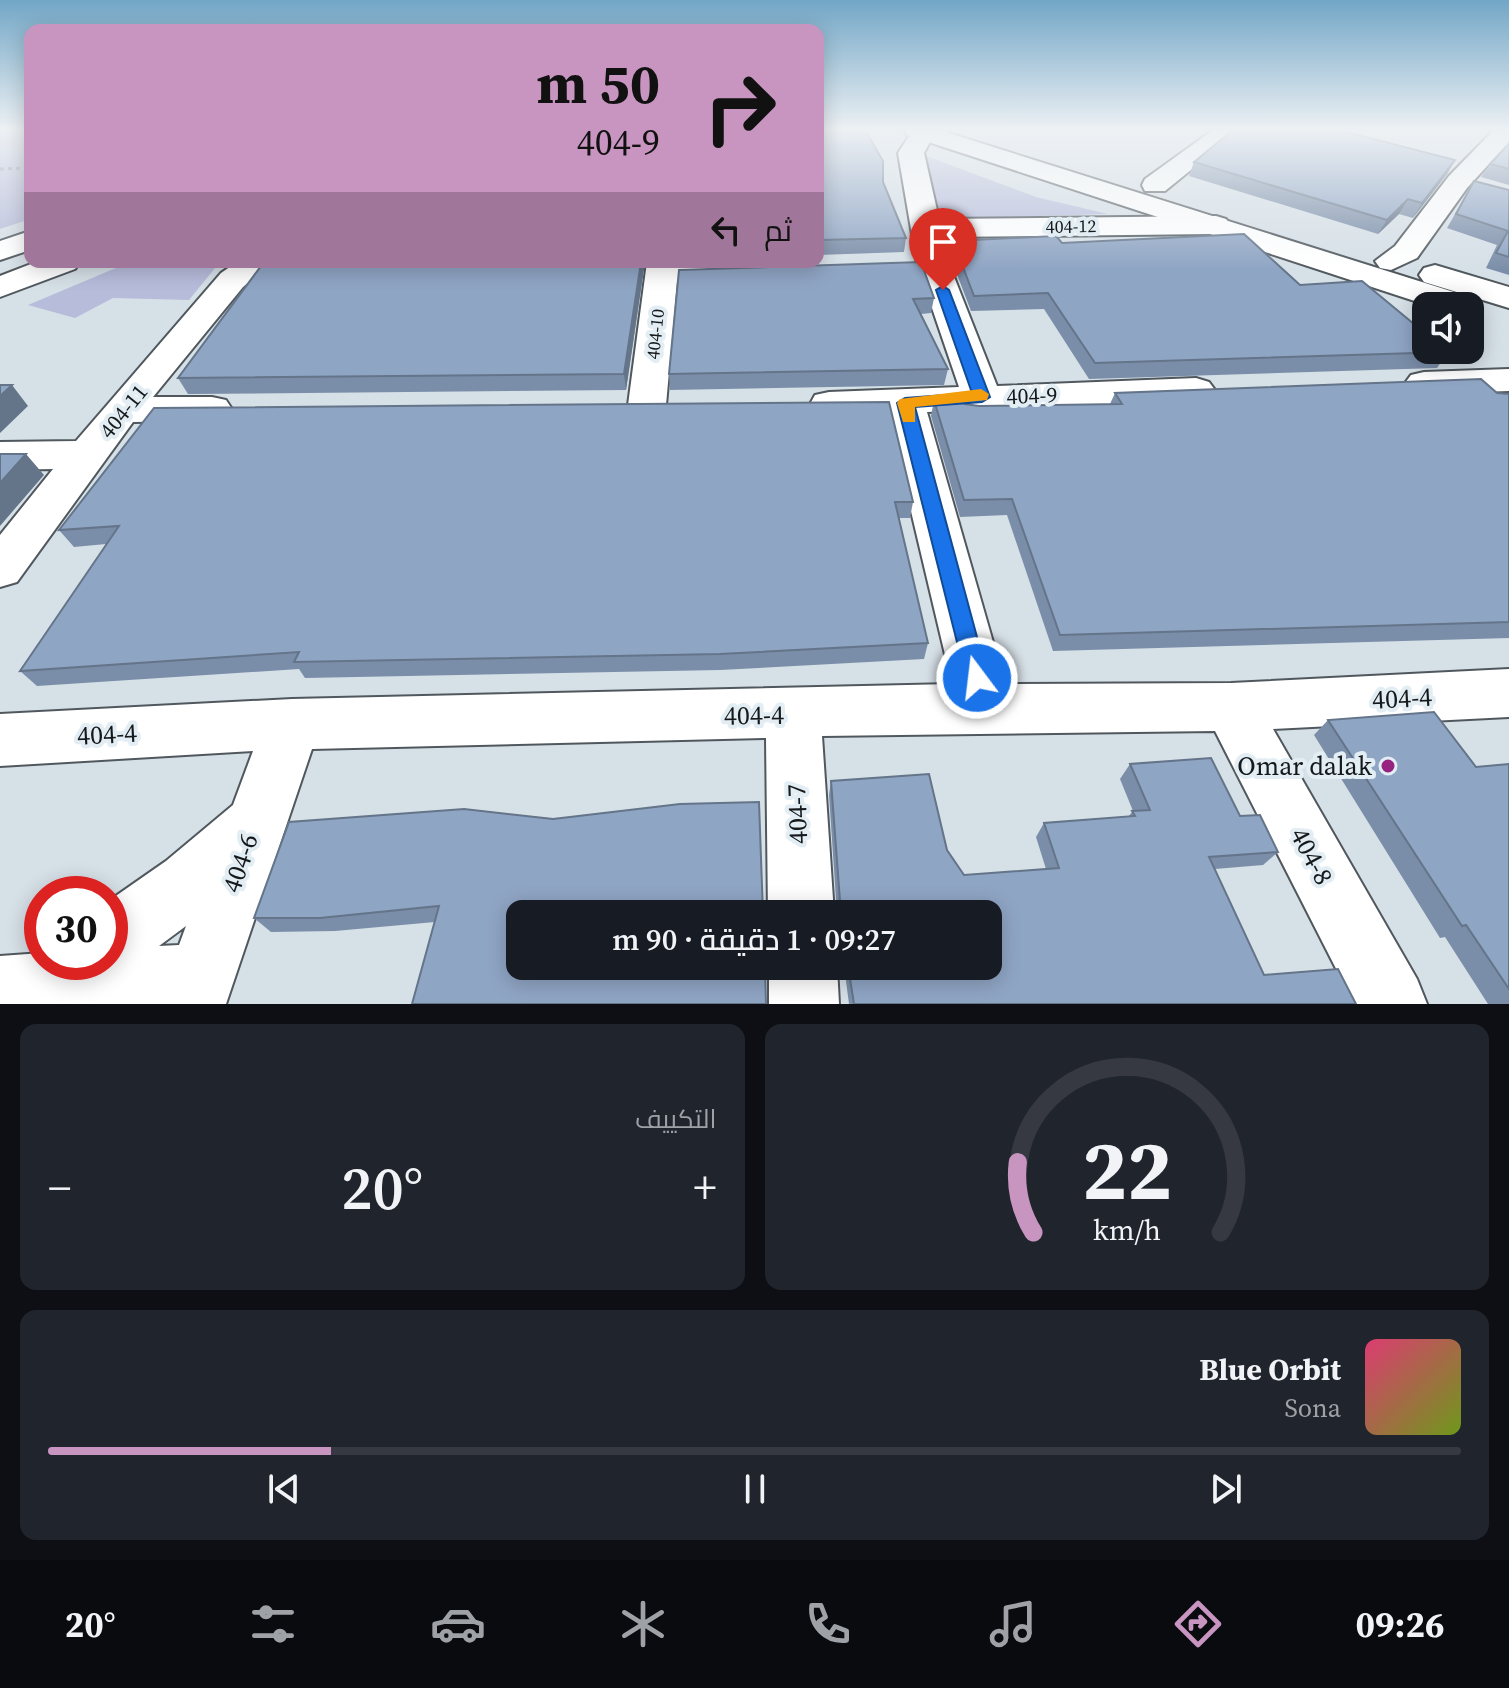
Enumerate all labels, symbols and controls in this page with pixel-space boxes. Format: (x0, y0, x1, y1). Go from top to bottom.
text: 50 m (537, 45, 660, 122)
icon: right (688, 56, 792, 160)
text: 404-9 (577, 118, 660, 167)
icon: left (704, 208, 748, 252)
pin (909, 208, 977, 290)
text: ثم (764, 210, 792, 251)
street label: 404-12 (1045, 213, 1097, 239)
icon: arrive (921, 220, 965, 264)
map controls (1412, 292, 1484, 364)
button: sound (1412, 292, 1484, 364)
street label: 404-10 (640, 308, 670, 360)
street label: 404-11 (92, 378, 154, 444)
street label: 404-9 (1006, 379, 1058, 411)
position arrow (935, 636, 1019, 720)
street label: 404-4 (1371, 678, 1433, 718)
street label: 404-4 (724, 696, 784, 734)
street label: 404-4 (76, 714, 138, 754)
place label: Omar dalak (1237, 748, 1373, 784)
marker: Omar dalak (1379, 757, 1397, 775)
street label: 404-7 (778, 783, 816, 845)
street label: 404-8 (1282, 821, 1342, 891)
street label: 404-6 (213, 829, 267, 897)
speed limit sign: 30 (24, 876, 128, 980)
text: 09:27 · 1 دقيقة · 90 m (612, 919, 896, 960)
text: التكييف (635, 1101, 717, 1137)
text: 22 (1082, 1113, 1172, 1227)
text: 20° (341, 1147, 423, 1229)
text: − (48, 1157, 71, 1218)
text: + (693, 1157, 717, 1218)
text: km/h (1093, 1210, 1161, 1250)
text: Blue Orbit (1199, 1349, 1341, 1390)
text: Sona (1284, 1390, 1341, 1426)
icon: previous (262, 1467, 306, 1511)
icon: pause (733, 1467, 777, 1511)
icon: next (1204, 1467, 1248, 1511)
icon: filters (245, 1596, 301, 1652)
icon: car (430, 1596, 486, 1652)
icon: climate (615, 1596, 671, 1652)
icon: phone (800, 1596, 856, 1652)
icon: music (985, 1596, 1041, 1652)
icon: directions (1170, 1596, 1226, 1652)
text: 20° (65, 1600, 115, 1649)
text: 09:26 (1356, 1600, 1444, 1649)

